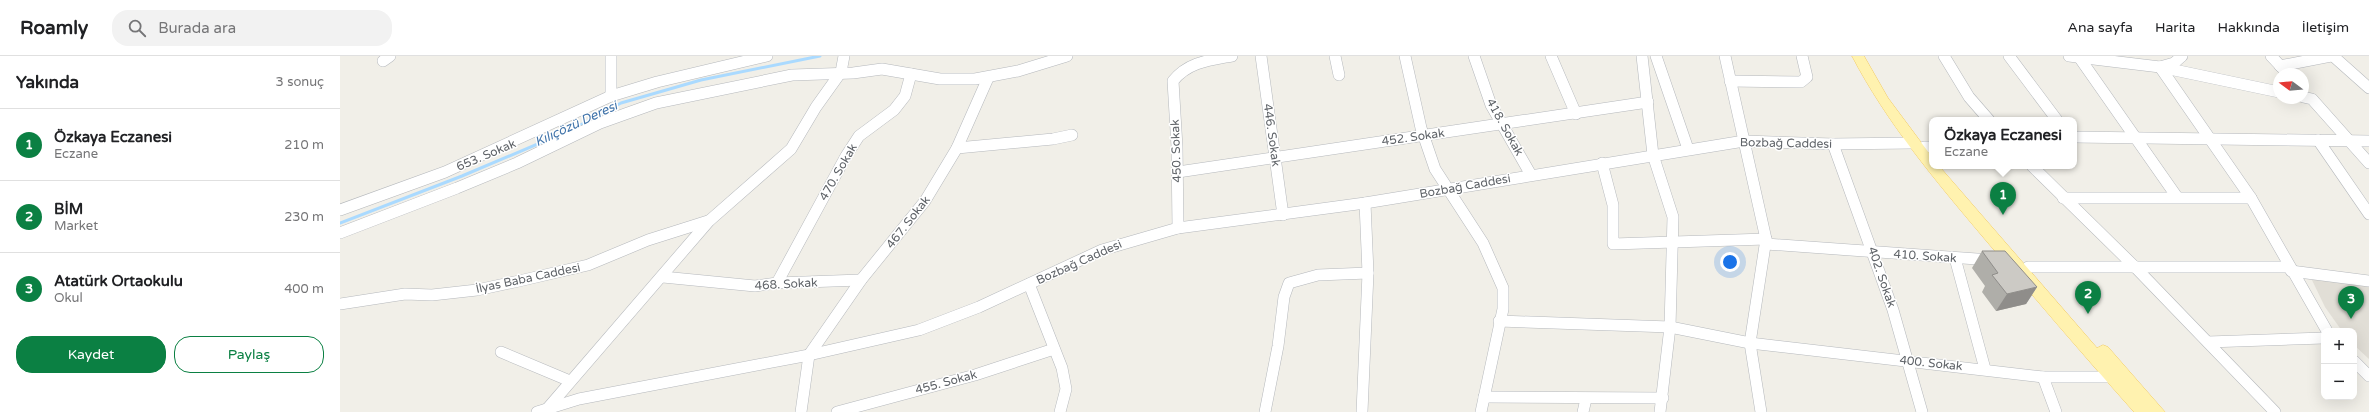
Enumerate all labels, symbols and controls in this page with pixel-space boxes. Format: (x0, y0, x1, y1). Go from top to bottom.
search box (112, 10, 392, 46)
text: Roamly (20, 17, 88, 39)
icon: search (126, 17, 148, 39)
text: Burada ara (158, 19, 236, 37)
text: Ana sayfa (2068, 19, 2133, 36)
text: Harita (2155, 19, 2195, 36)
text: Hakkında (2217, 19, 2280, 36)
text: İletişim (2302, 19, 2349, 36)
north arrow (2273, 68, 2309, 104)
text: Yakında (16, 72, 79, 93)
text: 3 sonuç (276, 74, 324, 90)
street label: 418. Sokak (1484, 96, 1527, 158)
water label: Kılıçözü Deresi (532, 97, 622, 150)
street label: 446. Sokak (1261, 103, 1283, 168)
popup (1929, 117, 2077, 169)
street label: 450. Sokak (1168, 119, 1184, 183)
street label: 452. Sokak (1381, 126, 1446, 148)
text: Özkaya Eczanesi (1944, 126, 2062, 144)
text: Özkaya Eczanesi (54, 128, 172, 146)
street label: Bozbağ Caddesi (1740, 135, 1832, 151)
street label: 653. Sokak (454, 136, 518, 174)
text: 1 (25, 137, 33, 153)
text: 210 m (284, 137, 324, 153)
street label: 470. Sokak (816, 141, 860, 203)
text: Eczane (1944, 144, 1988, 160)
text: Eczane (54, 146, 98, 162)
street label: Bozbağ Caddesi (1418, 171, 1512, 201)
pin: 1 (1990, 182, 2016, 215)
street label: 467. Sokak (883, 193, 933, 251)
text: BİM (54, 200, 83, 218)
text: 2 (25, 209, 33, 225)
text: 230 m (284, 209, 324, 225)
text: Market (54, 218, 98, 234)
street label: Bozbağ Caddesi (1034, 237, 1124, 287)
street label: 402. Sokak (1865, 245, 1899, 310)
street label: 410. Sokak (1893, 247, 1957, 265)
your location (1720, 252, 1740, 272)
street label: İlyas Baba Caddesi (474, 260, 582, 296)
text: Atatürk Ortaokulu (54, 272, 183, 290)
street label: 468. Sokak (754, 275, 818, 293)
text: 3 (25, 281, 33, 297)
text: 400 m (284, 281, 324, 297)
pin: 2 (2075, 281, 2101, 314)
pin: 3 (2338, 286, 2364, 319)
text: Okul (54, 290, 83, 306)
map controls (2321, 328, 2357, 400)
button: + (2321, 328, 2357, 364)
button: Kaydet (16, 336, 166, 373)
button: Paylaş (174, 336, 324, 373)
street label: 400. Sokak (1899, 353, 1964, 373)
button: − (2321, 364, 2357, 400)
street label: 455. Sokak (914, 367, 979, 397)

